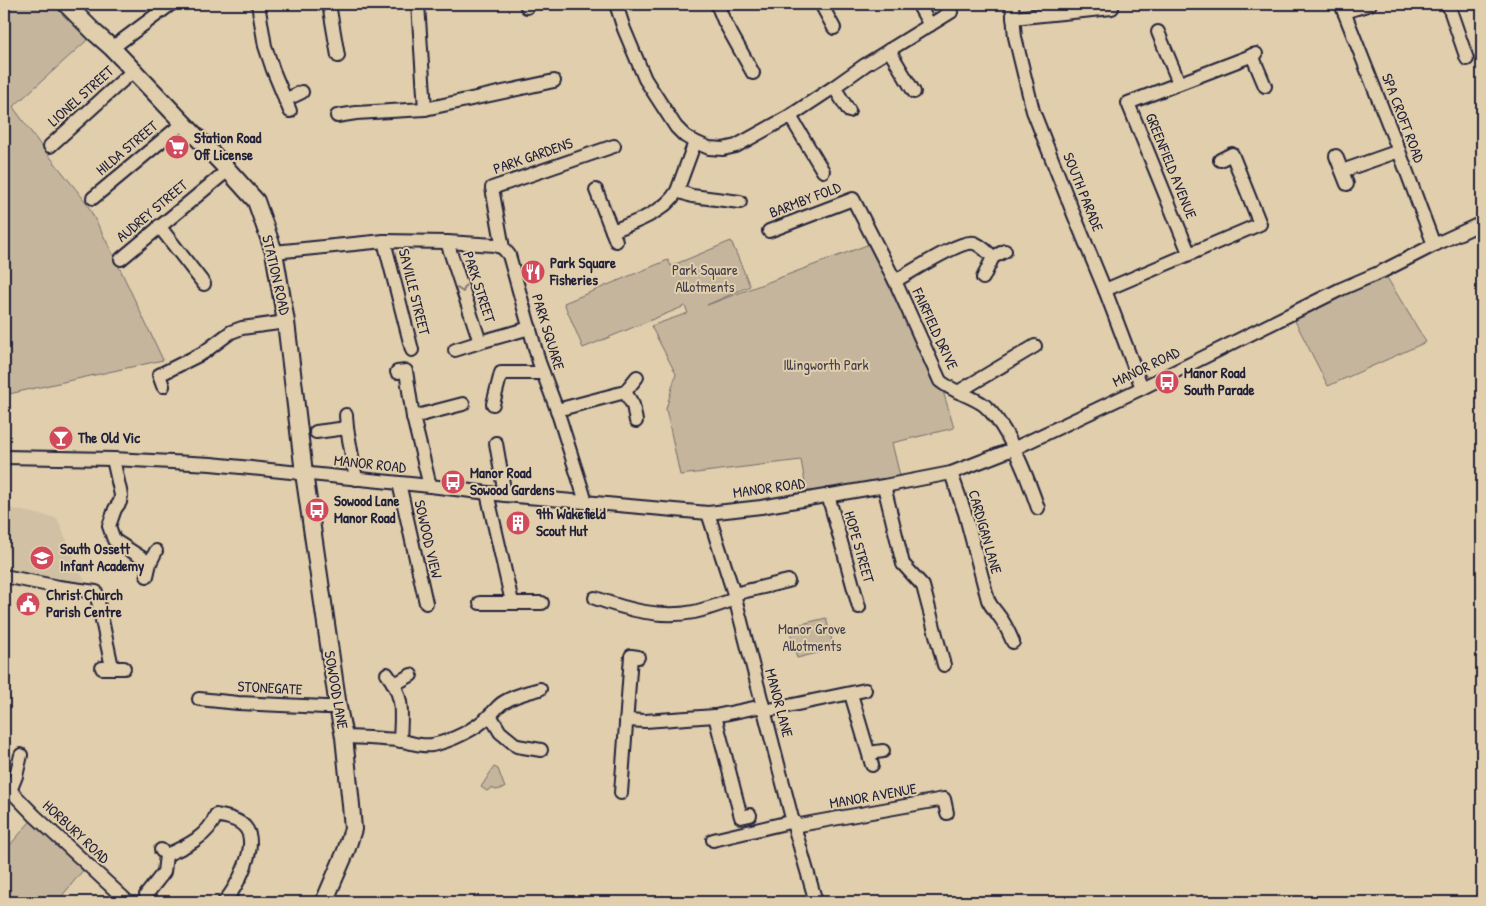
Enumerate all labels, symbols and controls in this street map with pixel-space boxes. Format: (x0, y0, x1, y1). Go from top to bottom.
street label: LIONEL STREET (43, 60, 119, 131)
street label: SPA CROFT ROAD (1377, 70, 1430, 166)
street label: GREENFIELD AVENUE (1141, 110, 1202, 222)
street label: HILDA STREET (91, 115, 163, 180)
place label: Station Road Off License (194, 127, 261, 165)
street label: PARK GARDENS (490, 132, 575, 179)
supermarket icon: Station Road Off License (164, 134, 190, 160)
street label: SOUTH PARADE (1058, 149, 1109, 235)
street label: AUDREY STREET (112, 174, 193, 247)
street label: BARMBY FOLD (766, 176, 844, 223)
street label: STATION ROAD (257, 233, 296, 318)
street label: SAVILLE STREET (394, 246, 436, 338)
street label: PARK STREET (458, 249, 501, 326)
place label: Park Square Fisheries (549, 252, 616, 290)
restaurant icon: Park Square Fisheries (520, 259, 546, 285)
park label: Park Square Allotments (672, 259, 738, 297)
one-way arrow (456, 284, 466, 292)
street label: FAIRFIELD DRIVE (907, 284, 964, 373)
street label: PARK SQUARE (527, 291, 570, 373)
street label: MANOR ROAD (1109, 341, 1184, 392)
park label: Illingworth Park (783, 354, 869, 375)
place label: Manor Road South Parade (1184, 362, 1254, 400)
bus stop icon: Manor Road South Parade (1154, 369, 1180, 395)
bar icon: The Old Vic (48, 425, 74, 451)
place label: The Old Vic (77, 427, 141, 448)
street label: MANOR ROAD (333, 449, 408, 478)
place label: Manor Road Sowood Gardens (470, 462, 555, 500)
bus stop icon: Manor Road Sowood Gardens (440, 469, 466, 495)
street label: MANOR ROAD (732, 472, 807, 503)
street label: CARDIGAN LANE (963, 487, 1008, 577)
place label: Sowood Lane Manor Road (334, 490, 400, 528)
bus stop icon: Sowood Lane Manor Road (304, 497, 330, 523)
street label: SOWOOD VIEW (409, 498, 448, 581)
place label: 9th Wakefield Scout Hut (536, 503, 606, 541)
street label: HOPE STREET (839, 509, 880, 586)
building icon: 9th Wakefield Scout Hut (505, 510, 531, 536)
place label: South Ossett Infant Academy (60, 538, 145, 577)
school or university icon: South Ossett Infant Academy (29, 545, 55, 571)
place label: Christ Church Parish Centre (46, 584, 123, 622)
public building icon: Christ Church Parish Centre (15, 591, 41, 617)
park label: Manor Grove Allotments (778, 618, 846, 656)
street label: SOWOOD LANE (319, 649, 354, 731)
street label: MANOR LANE (760, 666, 799, 740)
street label: STONEGATE (237, 675, 303, 700)
street label: MANOR AVENUE (828, 777, 918, 813)
street label: HORBURY ROAD (38, 795, 115, 869)

